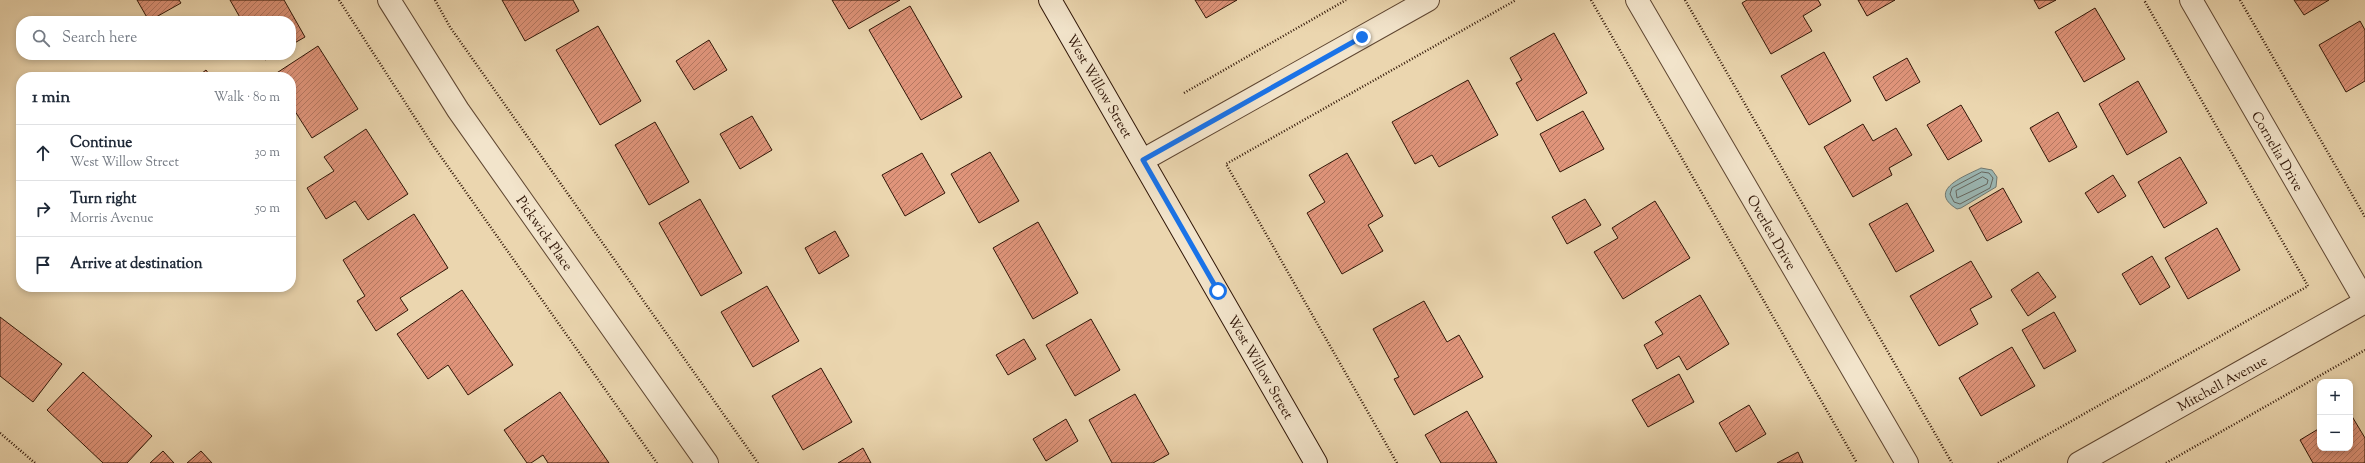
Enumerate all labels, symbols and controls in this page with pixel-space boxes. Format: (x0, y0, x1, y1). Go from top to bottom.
search box (16, 16, 296, 60)
icon: search (30, 27, 52, 49)
text: Search here (62, 28, 137, 49)
route end (1353, 28, 1371, 46)
street label: West Willow Street (1060, 31, 1136, 143)
text: 1 min (32, 86, 70, 110)
text: Walk · 80 m (214, 89, 280, 107)
street label: Cornelia Drive (2245, 108, 2307, 196)
text: Continue (70, 133, 132, 154)
icon: ahead (32, 142, 54, 164)
text: 30 m (254, 144, 280, 162)
text: West Willow Street (70, 154, 179, 172)
text: Turn right (70, 189, 136, 210)
street label: Overlea Drive (1741, 192, 1800, 274)
street label: Pickwick Place (510, 193, 577, 276)
icon: right (32, 198, 54, 220)
text: 50 m (255, 200, 280, 218)
text: Morris Avenue (70, 210, 154, 228)
icon: arrive (32, 254, 54, 276)
text: Arrive at destination (70, 254, 203, 275)
route start (1209, 282, 1227, 300)
street label: West Willow Street (1221, 312, 1297, 424)
street label: Mitchell Avenue (2174, 352, 2272, 418)
map controls (2317, 379, 2353, 451)
button: + (2317, 379, 2353, 415)
button: − (2317, 415, 2353, 451)

